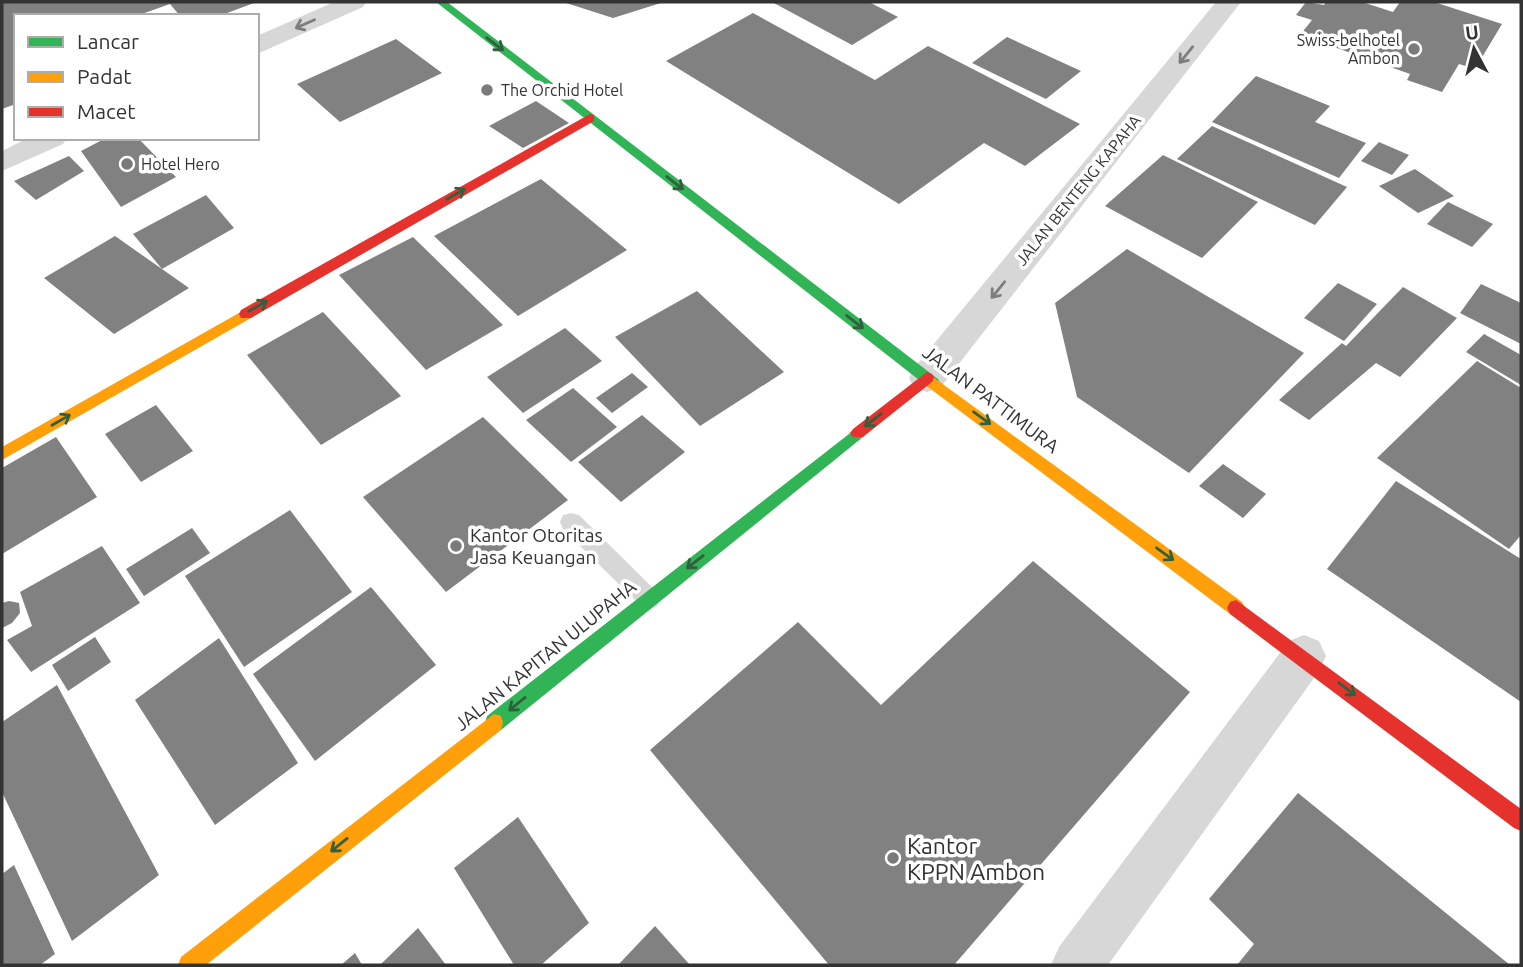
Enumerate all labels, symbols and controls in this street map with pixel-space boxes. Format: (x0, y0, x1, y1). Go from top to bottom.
legend (14, 14, 259, 140)
north arrow (1439, 14, 1509, 84)
one-way arrow (295, 18, 317, 31)
text: U (1464, 20, 1480, 44)
text: Lancar (77, 29, 139, 53)
place label: Swiss-belhotel Ambon (1297, 31, 1400, 67)
one-way arrow (486, 36, 504, 51)
marker: Swiss-belhotel Ambon (1406, 41, 1422, 57)
one-way arrow (1179, 45, 1194, 63)
text: Padat (77, 64, 132, 88)
place label: The Orchid Hotel (501, 81, 623, 99)
marker: The Orchid Hotel (479, 82, 495, 98)
text: Macet (77, 99, 136, 123)
street label: JALAN BENTENG KAPAHA (1012, 111, 1145, 269)
place label: Hotel Hero (141, 155, 220, 173)
marker: Hotel Hero (119, 156, 135, 172)
one-way arrow (665, 176, 684, 191)
one-way arrow (445, 187, 466, 200)
one-way arrow (990, 280, 1006, 298)
one-way arrow (247, 299, 268, 312)
one-way arrow (845, 315, 864, 330)
street label: JALAN PATTIMURA (919, 341, 1064, 458)
one-way arrow (972, 411, 990, 426)
one-way arrow (50, 413, 70, 427)
one-way arrow (865, 413, 883, 428)
place label: Kantor Otoritas Jasa Keuangan (470, 524, 603, 568)
marker: Kantor Otoritas Jasa Keuangan (448, 538, 464, 554)
one-way arrow (1155, 546, 1173, 561)
one-way arrow (687, 554, 705, 570)
street label: JALAN KAPITAN ULUPAHA (450, 575, 641, 735)
one-way arrow (1337, 682, 1356, 697)
one-way arrow (509, 696, 527, 711)
place label: Kantor KPPN Ambon (907, 833, 1045, 884)
one-way arrow (331, 838, 349, 853)
marker: Kantor KPPN Ambon (885, 850, 901, 866)

